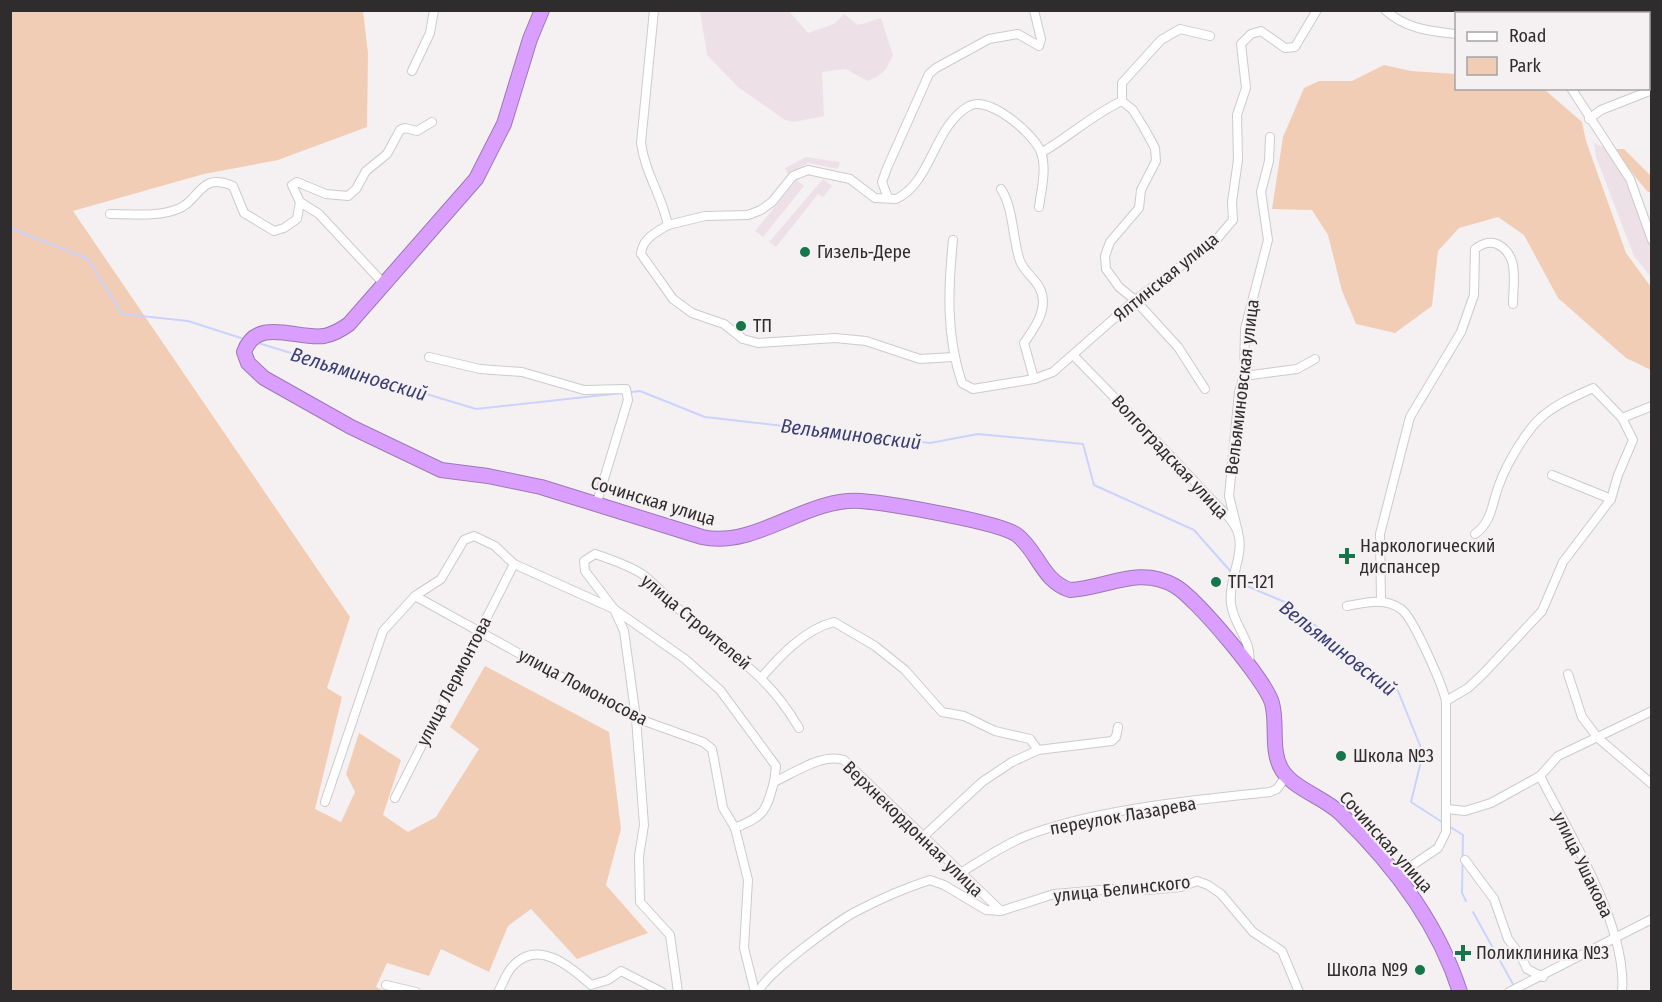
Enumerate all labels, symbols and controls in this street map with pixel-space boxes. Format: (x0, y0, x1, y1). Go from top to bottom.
legend (1455, 12, 1650, 90)
text: Road (1509, 25, 1546, 47)
text: Park (1509, 55, 1542, 77)
street label: Ялтинская улица (1109, 228, 1223, 326)
place label: Гизель-Дере (817, 241, 911, 263)
marker: Гизель-Дере (798, 245, 812, 259)
street label: Вельяминовская улица (1220, 298, 1264, 476)
place label: ТП (753, 315, 772, 337)
marker: ТП (734, 319, 748, 333)
water label: Вельяминовский (288, 342, 430, 406)
street label: Волгоградская улица (1107, 390, 1233, 524)
water label: Вельяминовский (779, 413, 923, 455)
street label: Сочинская улица (588, 472, 718, 530)
place label: Наркологический диспансер (1360, 535, 1496, 578)
marker: Наркологический диспансер (1338, 547, 1356, 565)
street label: улица Строителей (636, 570, 756, 674)
place label: ТП-121 (1228, 571, 1274, 593)
marker: ТП-121 (1209, 575, 1223, 589)
water label: Вельяминовский (1275, 595, 1401, 701)
street label: улица Лермонтова (412, 612, 496, 749)
street label: улица Ломоносова (515, 644, 652, 730)
place label: Школа №3 (1353, 745, 1434, 767)
marker: Школа №3 (1334, 749, 1348, 763)
street label: Верхнекордонная улица (838, 756, 988, 902)
street label: Сочинская улица (1335, 787, 1438, 898)
street label: переулок Лазарева (1048, 792, 1198, 840)
street label: улица Ушакова (1548, 809, 1618, 922)
street label: улица Белинского (1053, 871, 1191, 907)
place label: Поликлиника №3 (1476, 942, 1609, 964)
marker: Поликлиника №3 (1454, 944, 1472, 962)
place label: Школа №9 (1326, 959, 1408, 981)
marker: Школа №9 (1413, 963, 1427, 977)

